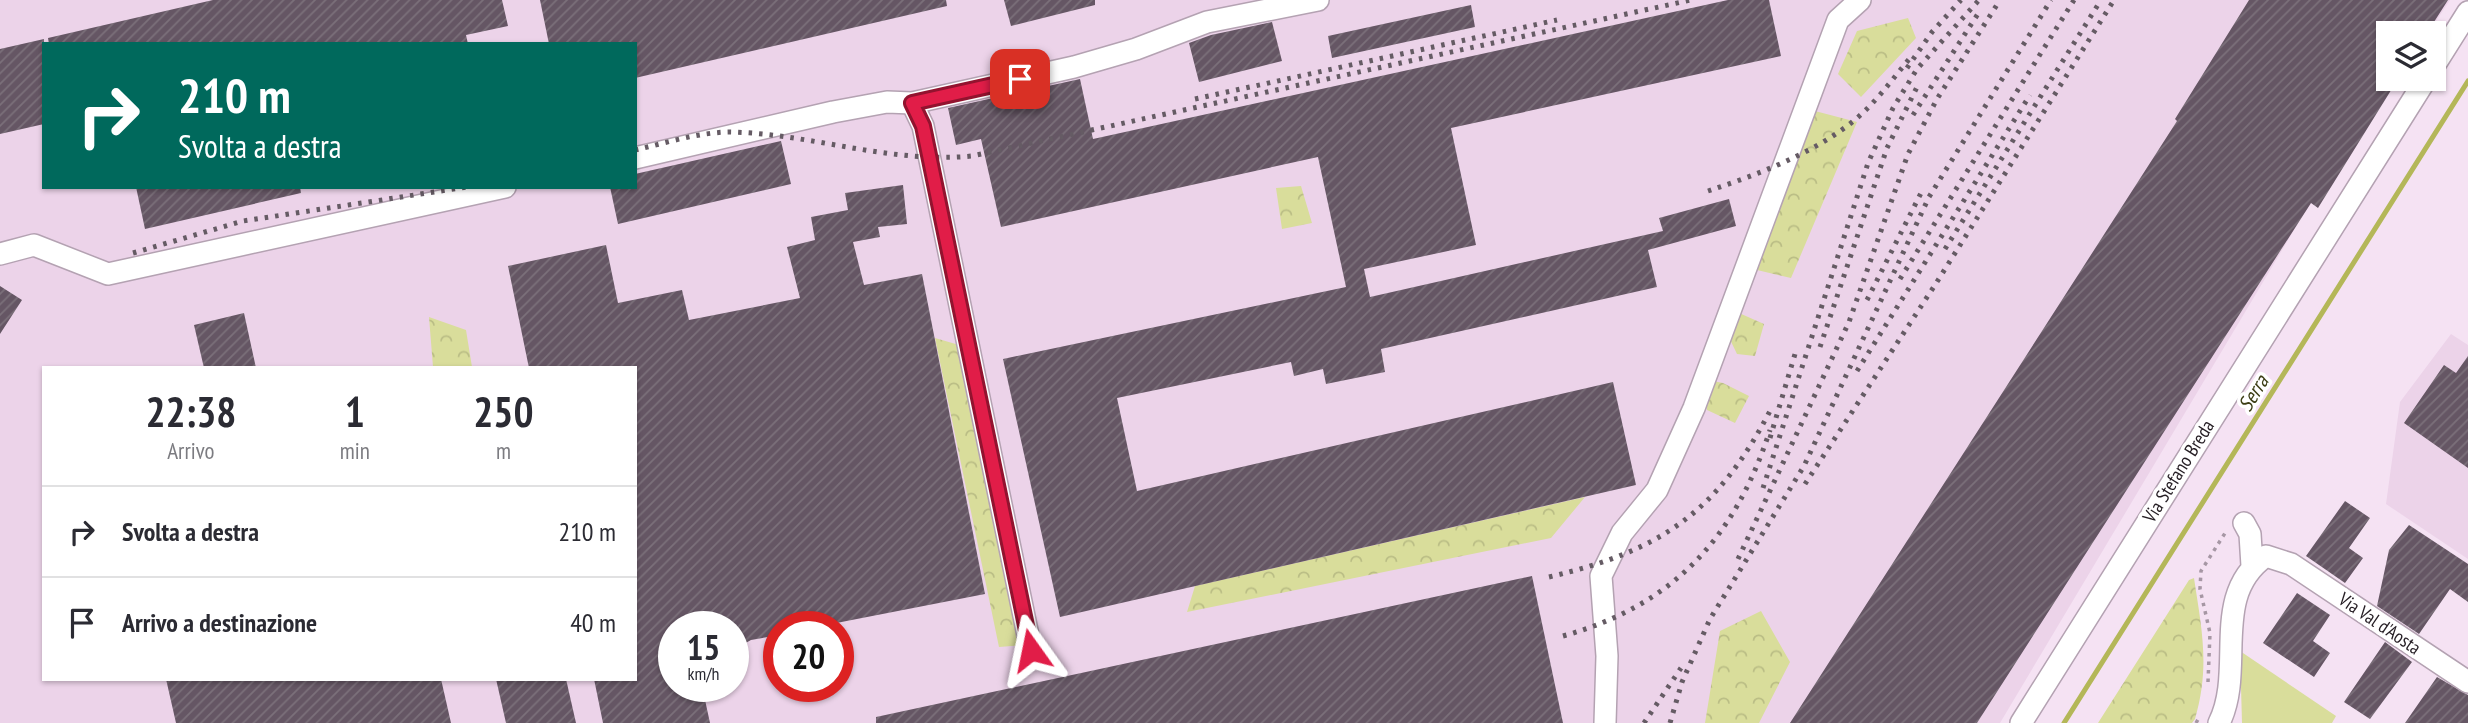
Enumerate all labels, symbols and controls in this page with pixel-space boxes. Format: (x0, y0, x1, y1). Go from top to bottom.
map controls (2376, 21, 2446, 91)
button: layers (2376, 21, 2446, 91)
pin (990, 49, 1050, 109)
icon: arrive (1001, 60, 1039, 98)
text: 210 m (178, 63, 291, 127)
icon: right (63, 70, 154, 161)
text: Svolta a destra (178, 125, 342, 167)
water label: Serra (2232, 369, 2275, 416)
text: 22:38 (145, 384, 236, 439)
text: 1 (345, 384, 365, 439)
text: 250 (473, 384, 534, 439)
street label: Via Stefano Breda (2136, 415, 2219, 528)
text: Arrivo (167, 436, 215, 465)
text: min (340, 436, 370, 465)
text: m (496, 436, 511, 465)
icon: right (63, 513, 101, 551)
text: Svolta a destra (122, 515, 259, 548)
text: 210 m (558, 515, 616, 548)
street label: Via Val d'Aosta (2333, 586, 2426, 659)
icon: arrive (63, 604, 101, 642)
text: Arrivo a destinazione (122, 606, 317, 639)
text: 40 m (570, 606, 616, 639)
speed limit sign: 20 (763, 611, 854, 702)
position arrow (994, 613, 1068, 687)
text: 15 (687, 624, 720, 670)
text: km/h (688, 662, 719, 685)

